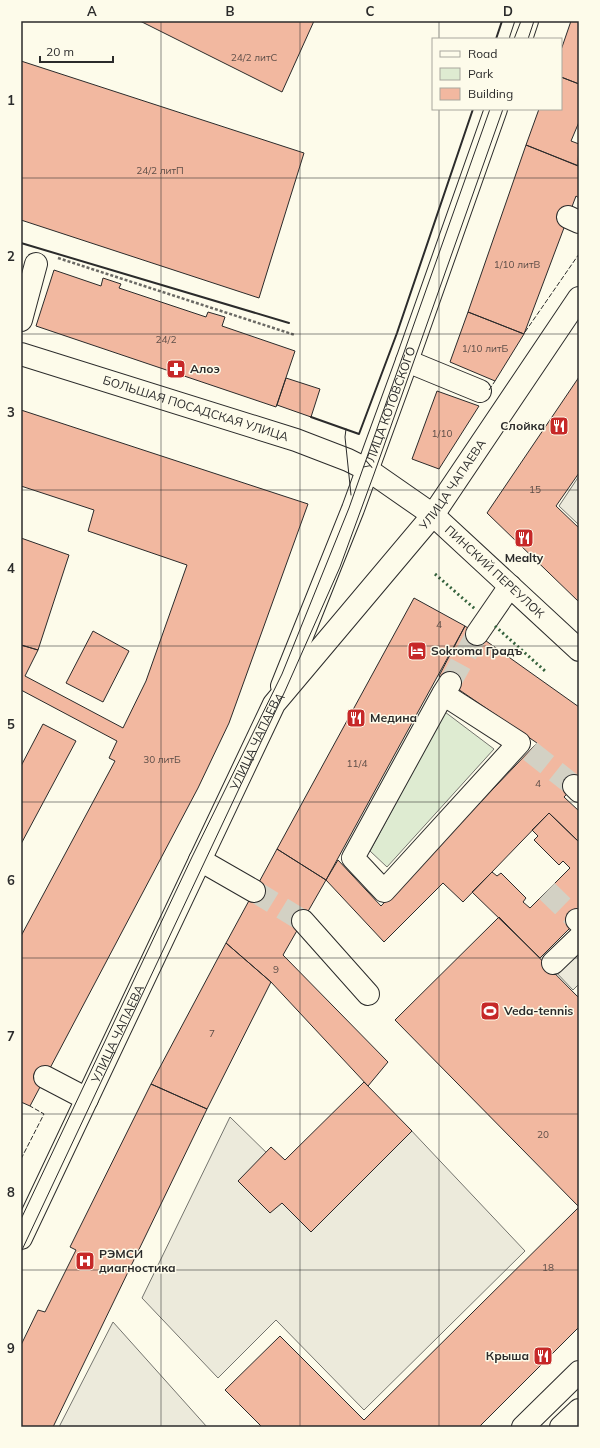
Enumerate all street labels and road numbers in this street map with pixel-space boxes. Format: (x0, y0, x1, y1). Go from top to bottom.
street label: УЛИЦА КОТОВСКОГО (360, 345, 418, 472)
street label: БОЛЬШАЯ ПОСАДСКАЯ УЛИЦА (101, 372, 291, 444)
street label: УЛИЦА ЧАПАЕВА (415, 436, 489, 534)
street label: ПИНСКИЙ ПЕРЕУЛОК (442, 522, 548, 621)
street label: УЛИЦА ЧАПАЕВА (226, 689, 288, 793)
street label: УЛИЦА ЧАПАЕВА (87, 982, 147, 1086)

